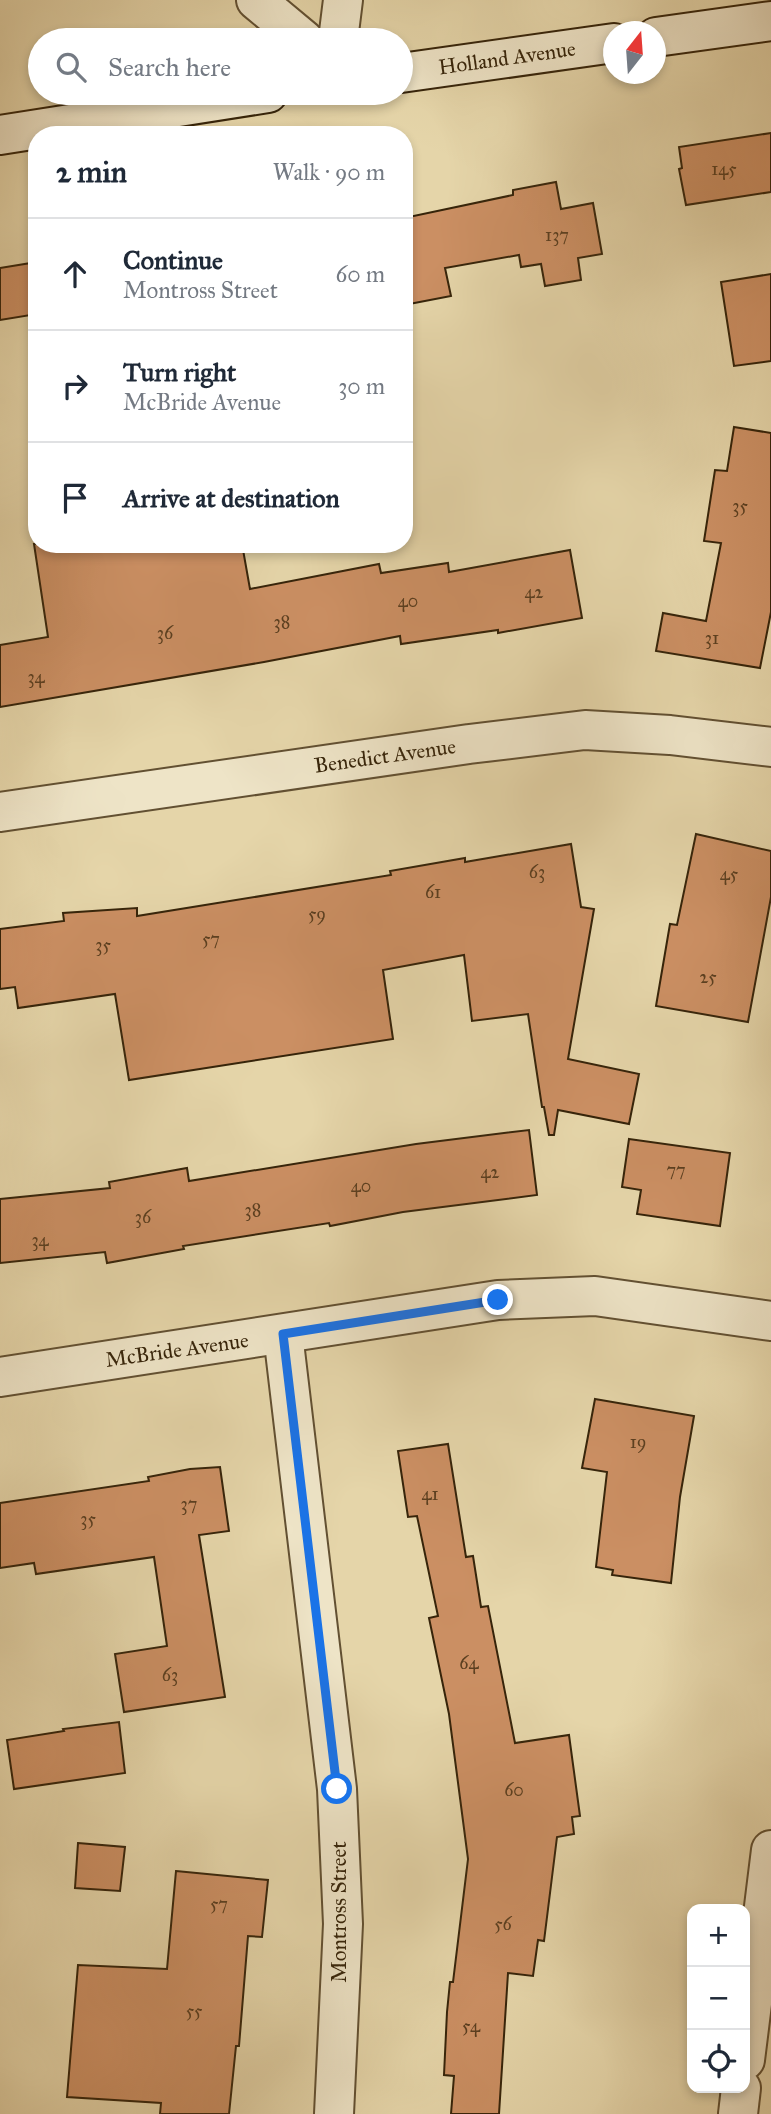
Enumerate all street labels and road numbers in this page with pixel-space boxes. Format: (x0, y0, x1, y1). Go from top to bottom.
street label: Holland Avenue (437, 35, 578, 80)
street label: Benedict Avenue (312, 733, 458, 779)
street label: McBride Avenue (104, 1327, 251, 1373)
street label: Montross Street (326, 1841, 352, 1983)

